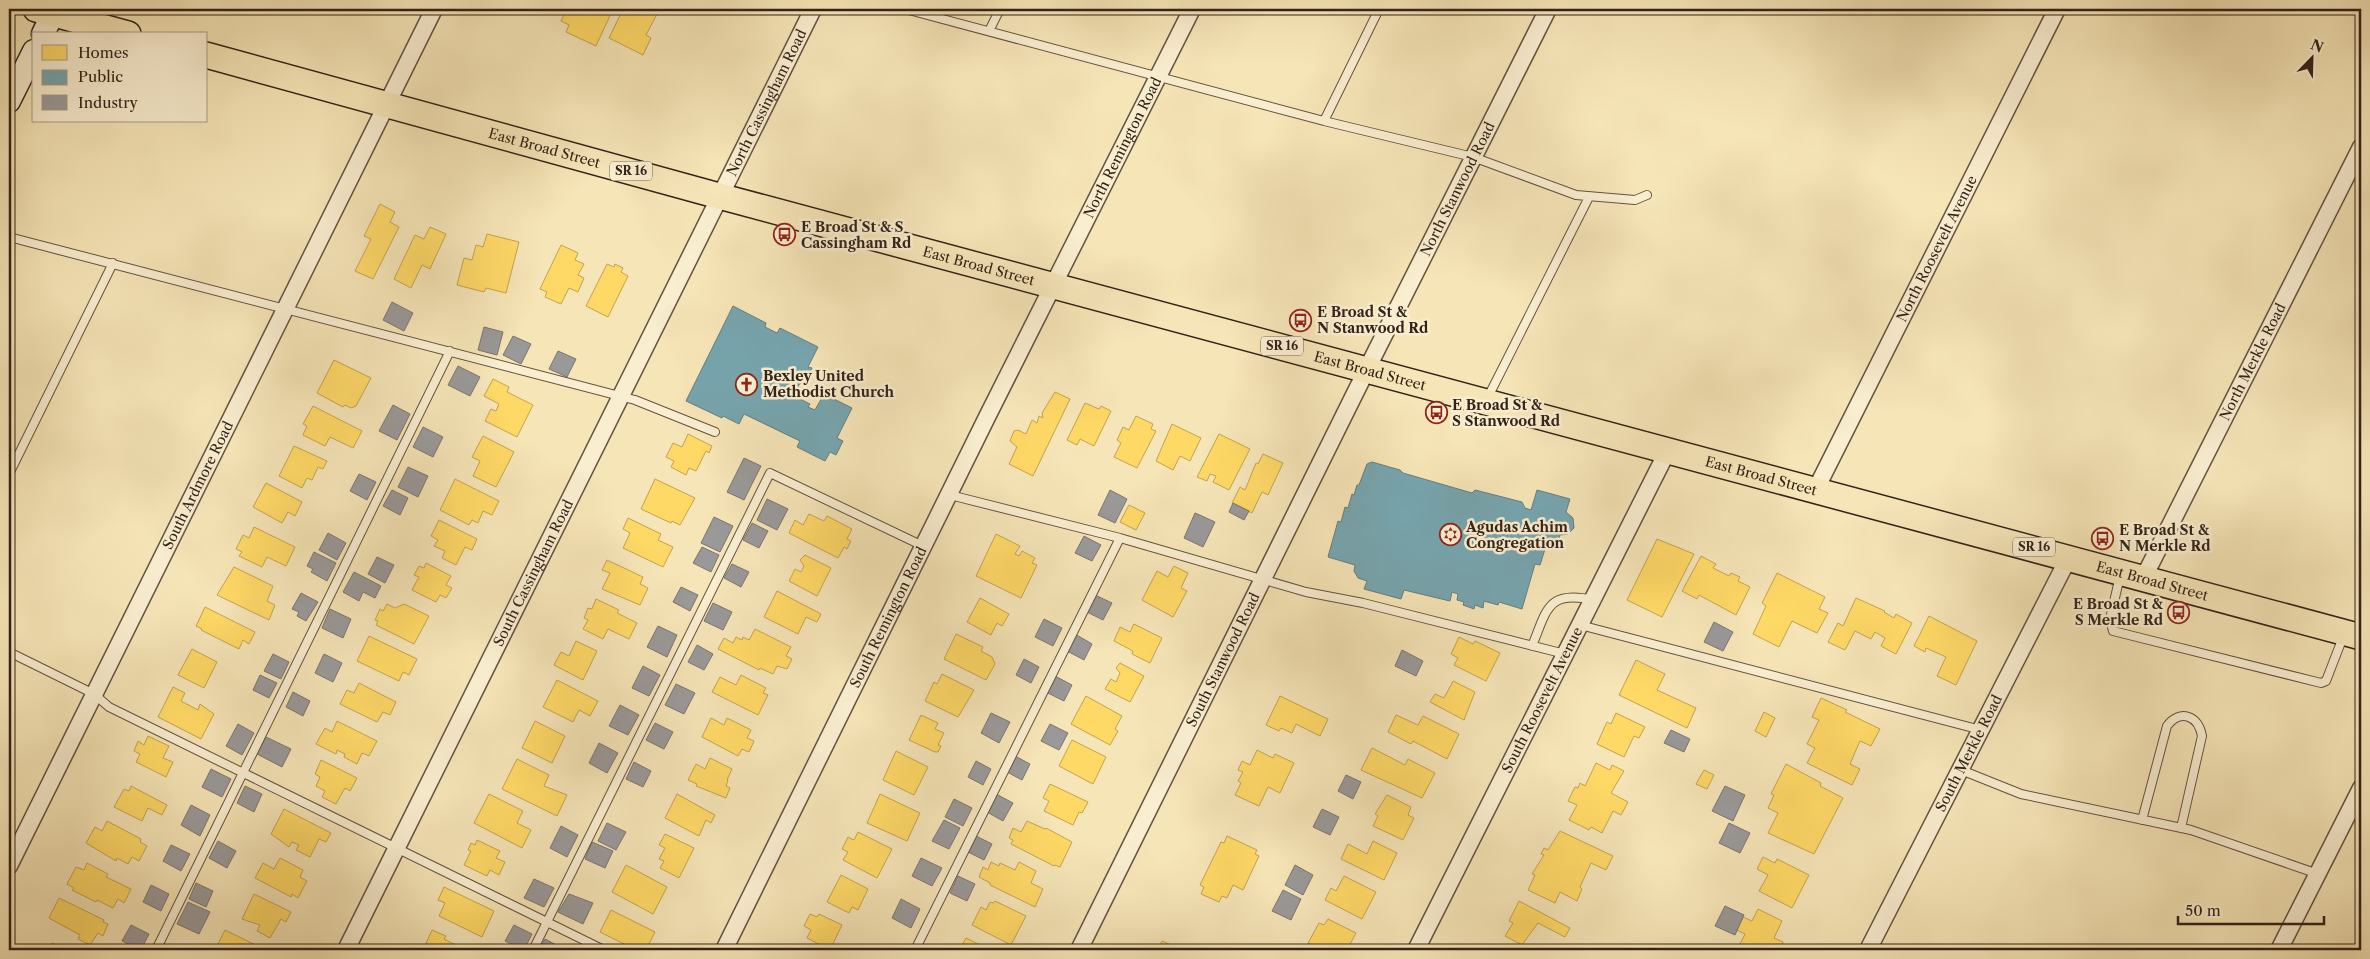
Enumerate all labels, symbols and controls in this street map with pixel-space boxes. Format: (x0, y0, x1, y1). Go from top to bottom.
street label: North Cassingham Road (723, 26, 811, 179)
legend (32, 32, 208, 122)
north arrow (2288, 32, 2338, 82)
text: N (2308, 35, 2326, 57)
text: Homes (78, 43, 129, 62)
text: Public (78, 67, 123, 86)
street label: North Remington Road (1080, 74, 1166, 221)
text: Industry (78, 93, 138, 112)
street label: North Stanwood Road (1416, 119, 1499, 259)
street label: East Broad Street (487, 124, 602, 172)
road number: SR 16 (610, 162, 652, 180)
street label: North Roosevelt Avenue (1892, 172, 1981, 325)
place label: E Broad St & S Cassingham Rd (801, 218, 912, 252)
bus stop icon: E Broad St & S Cassingham Rd (773, 223, 797, 247)
street label: East Broad Street (921, 242, 1037, 289)
street label: North Merkle Road (2215, 300, 2290, 424)
place label: E Broad St & N Stanwood Rd (1317, 303, 1429, 337)
bus stop icon: E Broad St & N Stanwood Rd (1289, 308, 1313, 332)
road number: SR 16 (1261, 336, 1303, 356)
street label: East Broad Street (1312, 347, 1428, 394)
place label: Bexley United Methodist Church (763, 367, 894, 401)
church icon: Bexley United Methodist Church (735, 372, 759, 396)
place label: E Broad St & S Stanwood Rd (1452, 396, 1561, 430)
bus stop icon: E Broad St & S Stanwood Rd (1424, 401, 1448, 425)
street label: South Ardmore Road (158, 418, 237, 552)
street label: East Broad Street (1703, 452, 1819, 500)
street label: South Cassingham Road (489, 496, 577, 649)
place label: Agudas Achim Congregation (1465, 518, 1568, 552)
place label: E Broad St & N Merkle Rd (2119, 521, 2211, 555)
synagogue icon: Agudas Achim Congregation (1438, 523, 1462, 547)
bus stop icon: E Broad St & N Merkle Rd (2091, 526, 2115, 550)
road number: SR 16 (2013, 538, 2055, 556)
street label: South Remington Road (846, 543, 931, 691)
street label: East Broad Street (2094, 557, 2210, 605)
street label: South Stanwood Road (1182, 589, 1264, 730)
place label: E Broad St & S Merkle Rd (2073, 595, 2164, 629)
bus stop icon: E Broad St & S Merkle Rd (2167, 600, 2191, 624)
street label: South Roosevelt Avenue (1498, 624, 1586, 776)
street label: South Merkle Road (1931, 691, 2006, 815)
scale bar (2178, 894, 2324, 926)
text: 50 m (2185, 901, 2221, 920)

